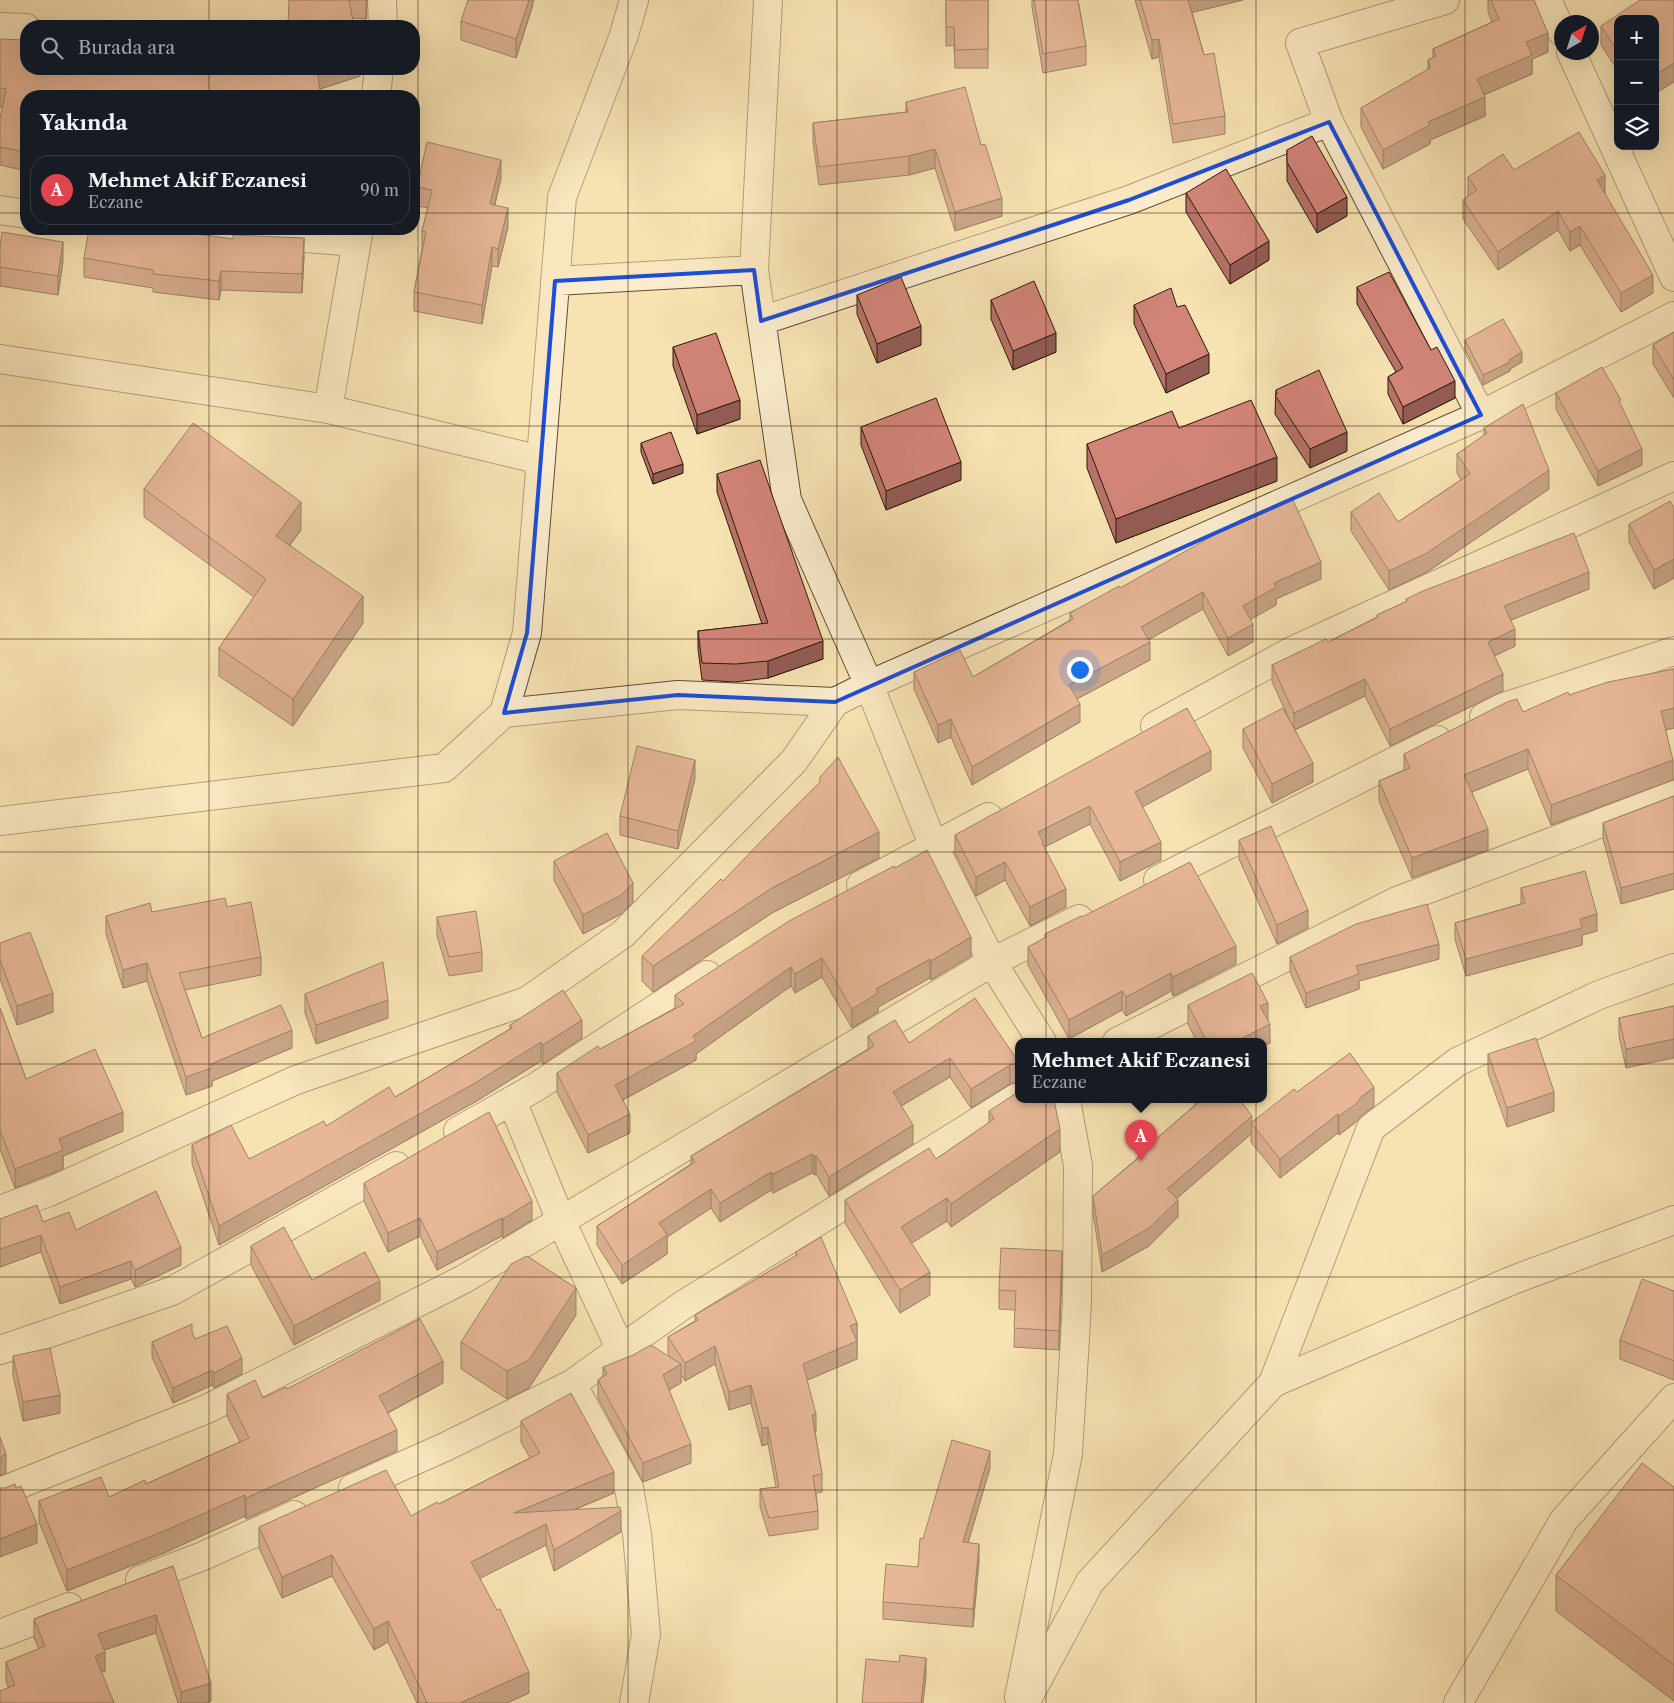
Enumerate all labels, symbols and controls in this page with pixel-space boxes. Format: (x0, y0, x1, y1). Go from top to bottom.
north arrow (1554, 15, 1599, 60)
map controls (1614, 15, 1659, 150)
button: + (1614, 15, 1659, 60)
search box (20, 20, 420, 75)
icon: search (38, 34, 66, 62)
text: Burada ara (78, 36, 175, 59)
button: − (1614, 60, 1659, 105)
button: layers (1614, 105, 1659, 150)
text: Yakında (40, 110, 128, 135)
text: Mehmet Akif Eczanesi (88, 169, 307, 192)
text: A (51, 180, 63, 200)
text: 90 m (360, 180, 399, 200)
text: Eczane (88, 192, 143, 212)
your location (1067, 657, 1093, 683)
popup (1015, 1038, 1267, 1103)
text: Mehmet Akif Eczanesi (1032, 1049, 1250, 1072)
text: Eczane (1032, 1072, 1087, 1092)
pin: A (1125, 1120, 1157, 1161)

